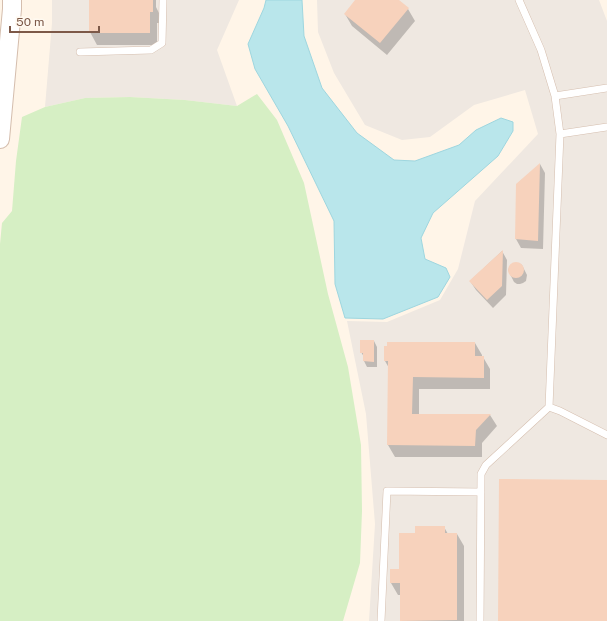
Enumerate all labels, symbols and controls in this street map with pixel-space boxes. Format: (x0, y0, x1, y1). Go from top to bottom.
scale bar (10, 8, 99, 34)
text: 50 m (16, 15, 44, 29)

